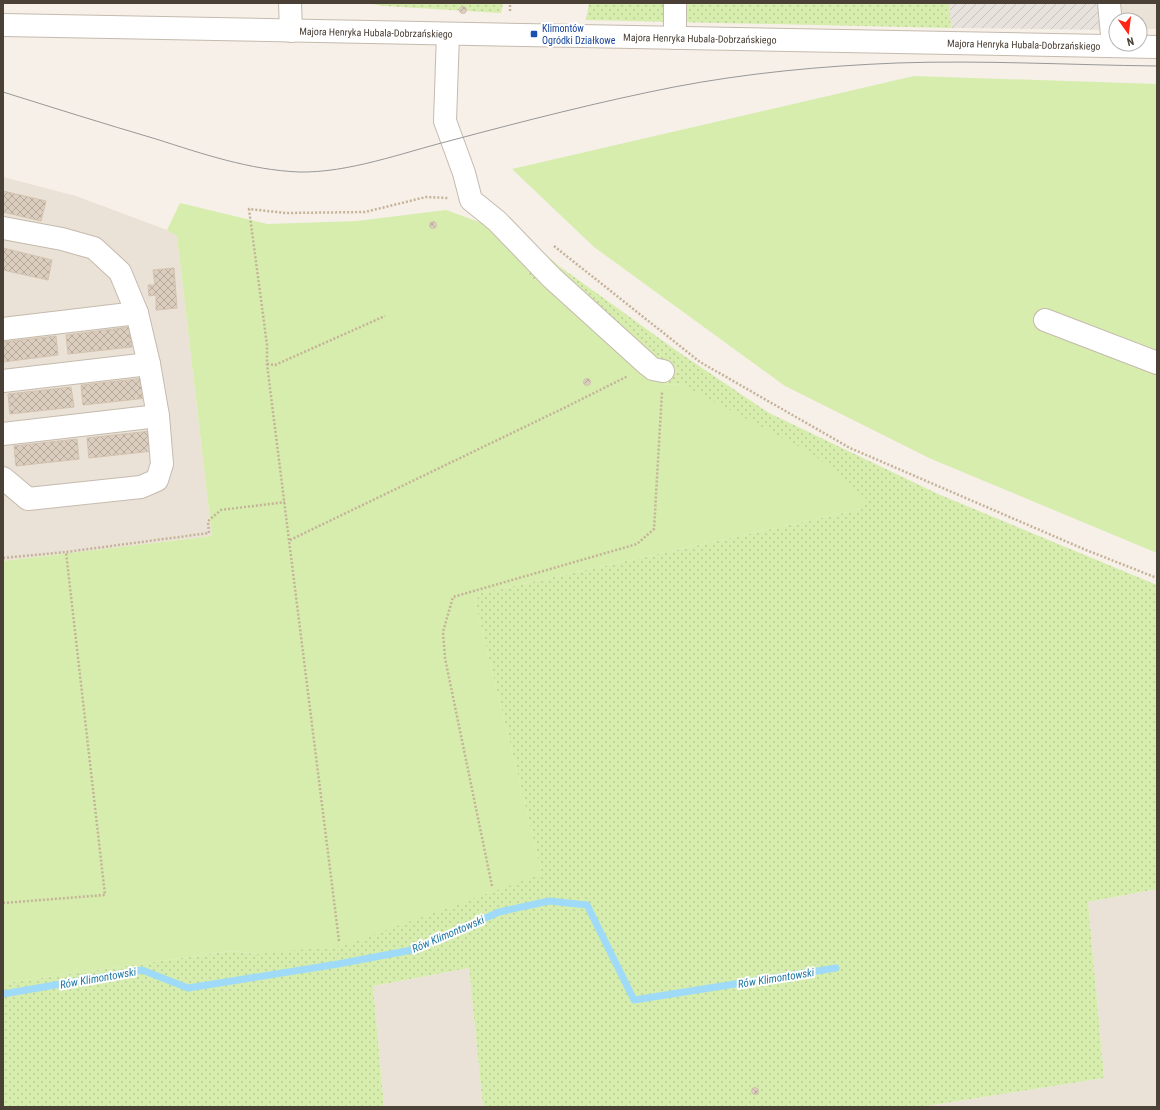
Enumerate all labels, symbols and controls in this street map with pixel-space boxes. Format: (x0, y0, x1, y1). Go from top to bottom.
north arrow (1108, 12, 1148, 52)
place label: Klimontów Ogródki Działkowe (542, 23, 616, 46)
street label: Majora Henryka Hubala-Dobrzańskiego (299, 26, 453, 40)
marker: Klimontów Ogródki Działkowe (529, 29, 539, 39)
street label: Majora Henryka Hubala-Dobrzańskiego (623, 32, 777, 46)
text: N (1125, 34, 1135, 48)
street label: Majora Henryka Hubala-Dobrzańskiego (947, 38, 1101, 52)
water label: Rów Klimontowski (410, 913, 487, 956)
water label: Rów Klimontowski (59, 965, 138, 992)
water label: Rów Klimontowski (737, 966, 816, 991)

